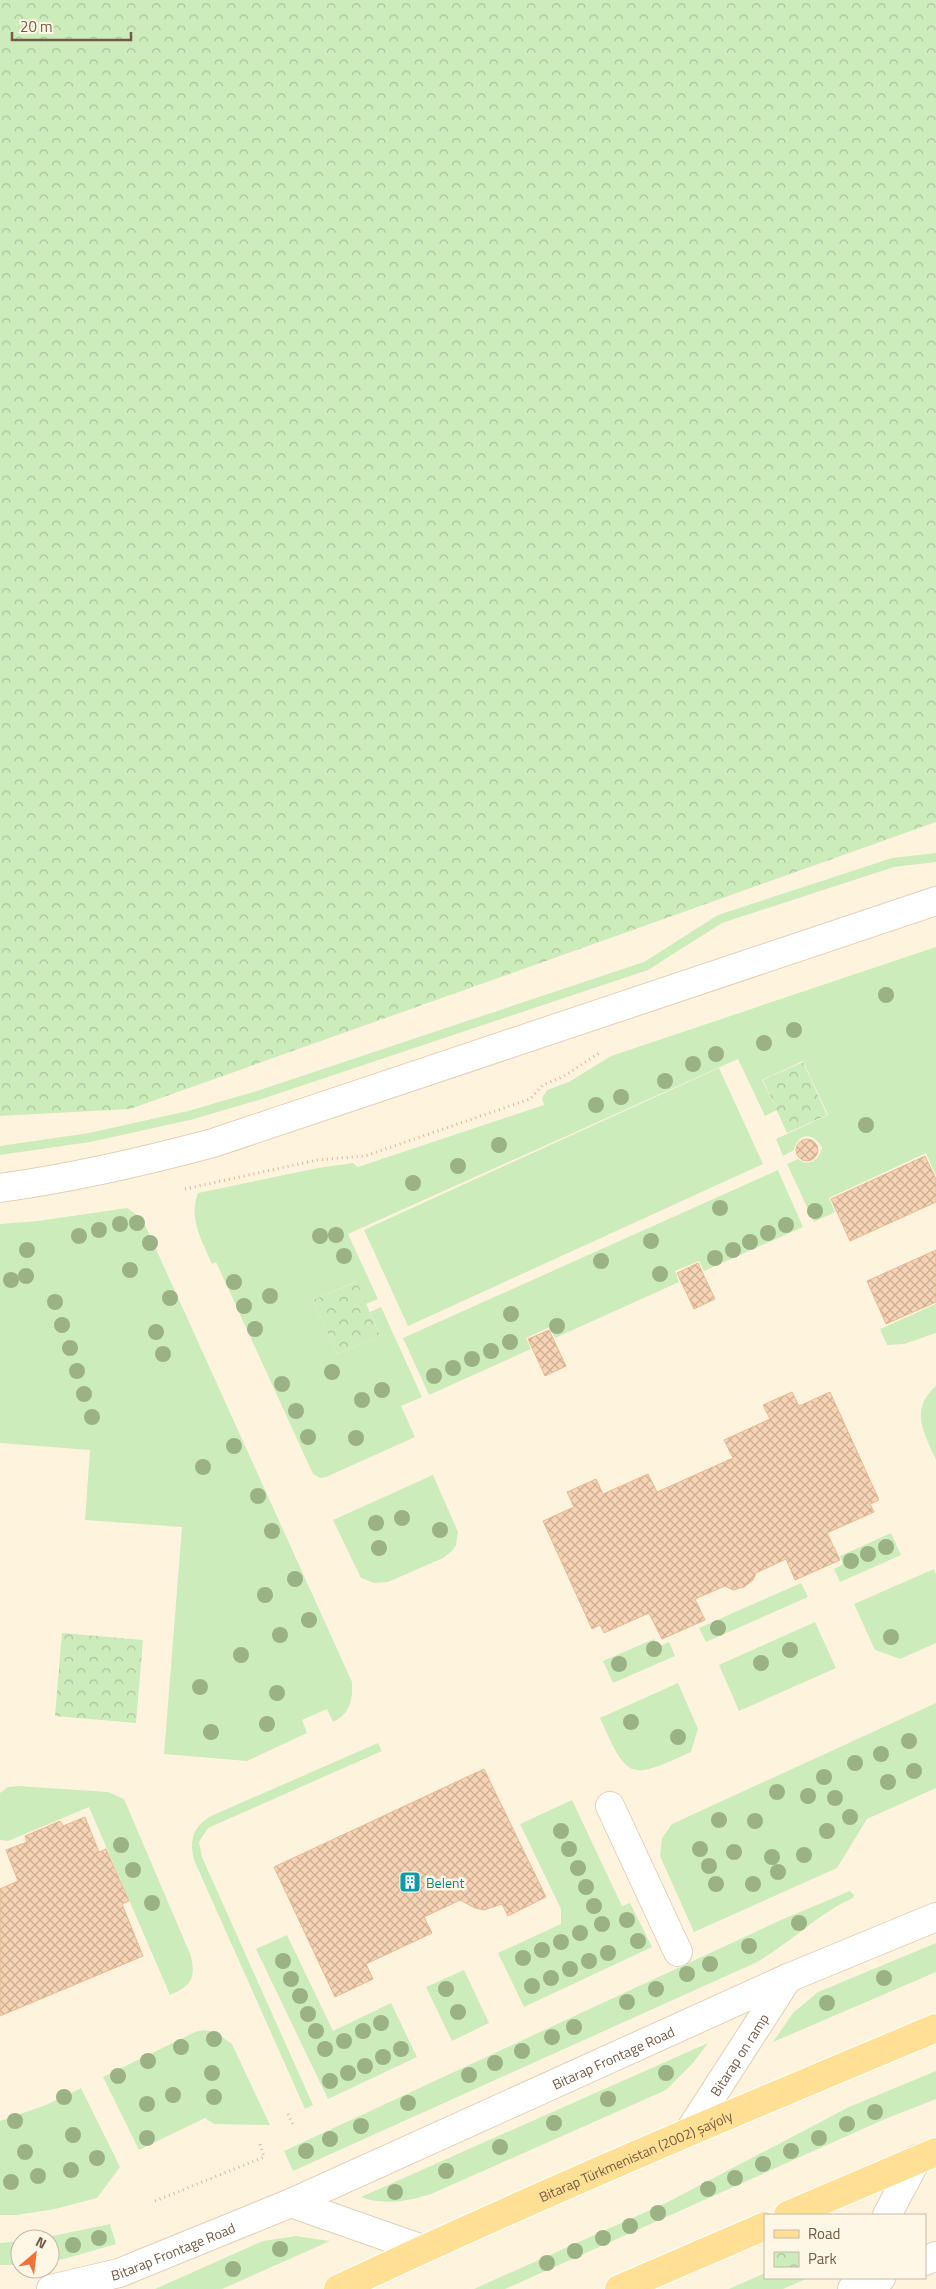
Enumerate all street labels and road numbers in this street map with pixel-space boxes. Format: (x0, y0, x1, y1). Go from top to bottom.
street label: Bitarap on ramp (704, 2009, 773, 2100)
street label: Bitarap Frontage Road (548, 2020, 678, 2094)
street label: Bitarap Türkmenistan (2002) şaýoly (535, 2104, 736, 2207)
street label: Bitarap Frontage Road (109, 2216, 238, 2285)

